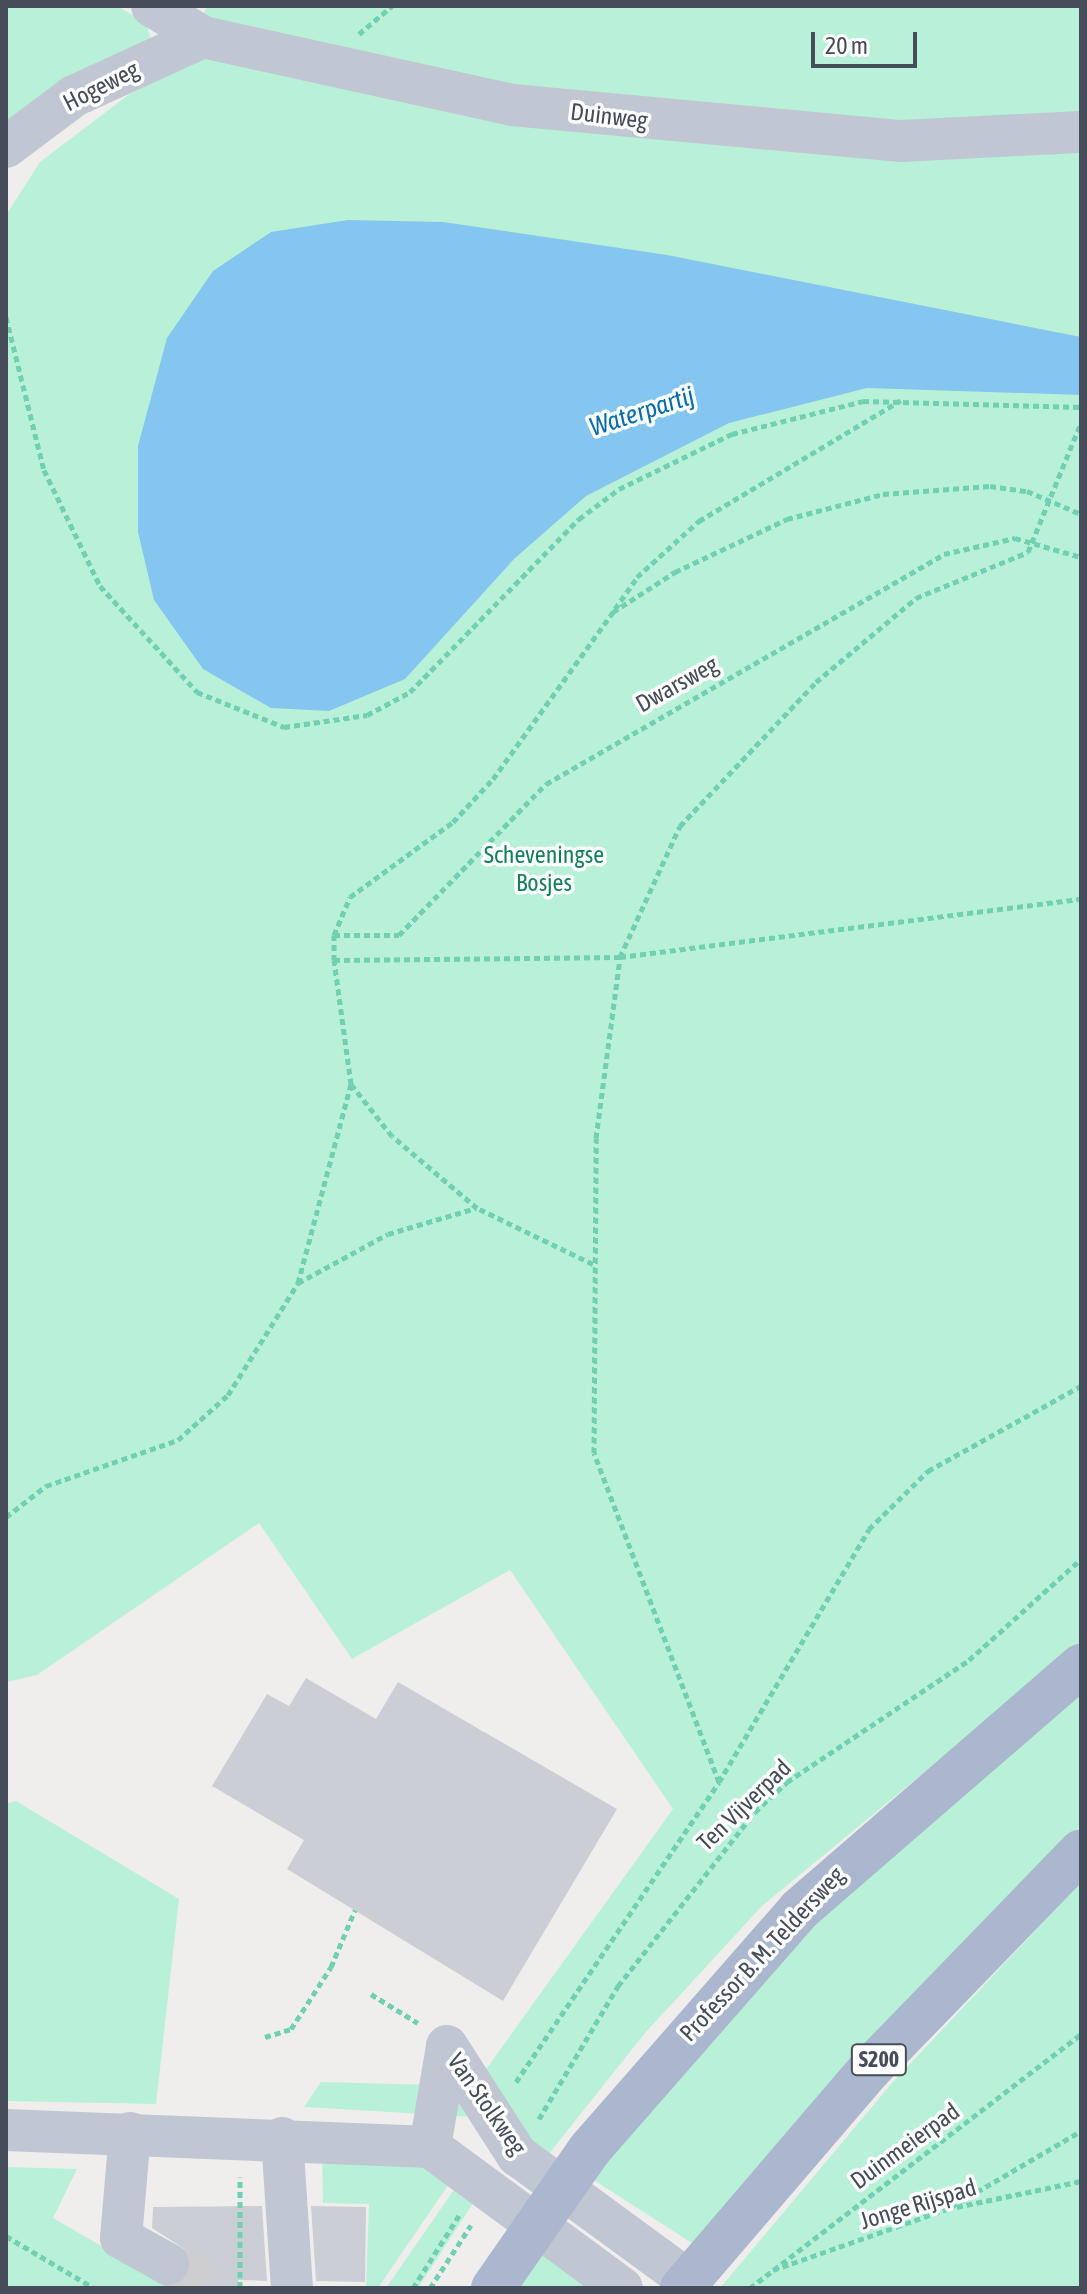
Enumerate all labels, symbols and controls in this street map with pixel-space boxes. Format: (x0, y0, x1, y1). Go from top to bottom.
scale bar (815, 16, 921, 66)
text: 20 m (825, 32, 868, 59)
street label: Hogeweg (58, 55, 144, 117)
street label: Duinweg (569, 97, 649, 135)
water label: Waterpartij (586, 380, 698, 444)
street label: Dwarsweg (631, 650, 723, 718)
park label: Scheveningse Bosjes (484, 841, 604, 897)
street label: Ten Vijverpad (691, 1753, 797, 1857)
street label: Professor B. M. Teldersweg (674, 1861, 850, 2047)
road number: S200 (849, 2042, 909, 2078)
street label: Van Stolkweg (442, 2048, 532, 2160)
street label: Duinmeierpad (845, 2097, 965, 2195)
street label: Jonge Rijspad (856, 2173, 980, 2235)

